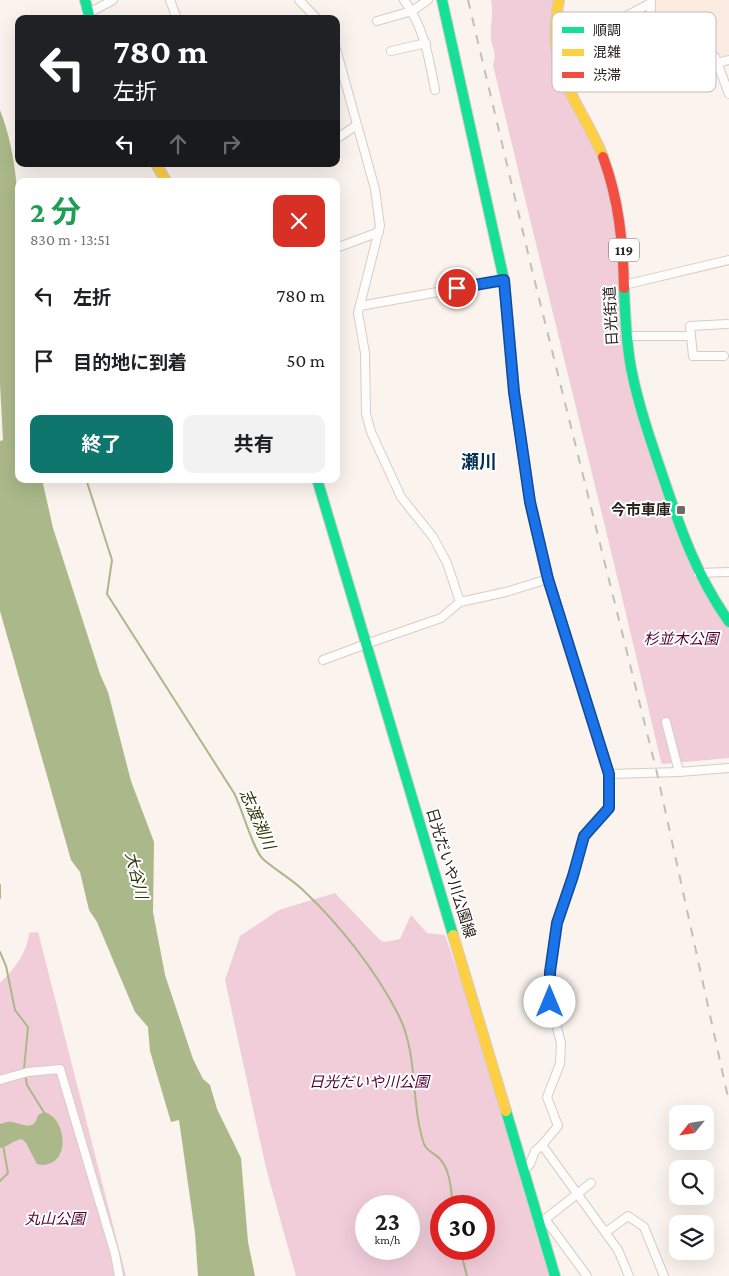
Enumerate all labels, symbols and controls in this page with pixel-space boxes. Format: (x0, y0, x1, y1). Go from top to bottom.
legend (552, 12, 716, 92)
text: 順調 (593, 22, 621, 38)
text: 780 m (113, 32, 208, 71)
icon: left (30, 35, 95, 100)
text: 混雑 (593, 44, 621, 60)
text: 渋滞 (593, 67, 621, 83)
text: 左折 (113, 79, 157, 104)
icon: left (111, 130, 139, 158)
icon: ahead (164, 130, 192, 158)
icon: right (217, 130, 245, 158)
text: 2 分 (30, 195, 81, 228)
button: close (273, 195, 325, 247)
text: 830 m · 13:51 (30, 231, 110, 248)
road number: 119 (609, 238, 639, 262)
pin (436, 267, 478, 309)
icon: arrive (443, 274, 471, 302)
icon: left (30, 282, 58, 310)
text: 780 m (277, 285, 325, 306)
street label: 日光街道 (601, 286, 621, 346)
text: 左折 (73, 287, 111, 308)
icon: arrive (30, 347, 58, 375)
text: 50 m (286, 350, 325, 371)
text: 目的地に到着 (73, 352, 187, 373)
button: 終了 (30, 415, 173, 473)
button: 共有 (183, 415, 325, 473)
district label: 瀬川 (461, 452, 497, 472)
place label: 今市車庫 (611, 502, 671, 518)
marker: 今市車庫 (675, 504, 687, 516)
park label: 杉並木公園 (643, 631, 720, 647)
water label: 志渡渕川 (237, 787, 279, 854)
street label: 日光だいや川公園線 (424, 806, 478, 940)
water label: 大谷川 (122, 850, 151, 902)
position arrow (523, 975, 575, 1027)
park label: 日光だいや川公園 (309, 1074, 431, 1090)
north arrow (669, 1105, 714, 1150)
map controls (669, 1105, 714, 1260)
button: search (669, 1160, 714, 1205)
speed limit sign: 30 (430, 1195, 495, 1260)
text: 23 (375, 1208, 400, 1235)
park label: 丸山公園 (25, 1211, 87, 1227)
button: layers (669, 1215, 714, 1260)
text: km/h (375, 1233, 400, 1247)

